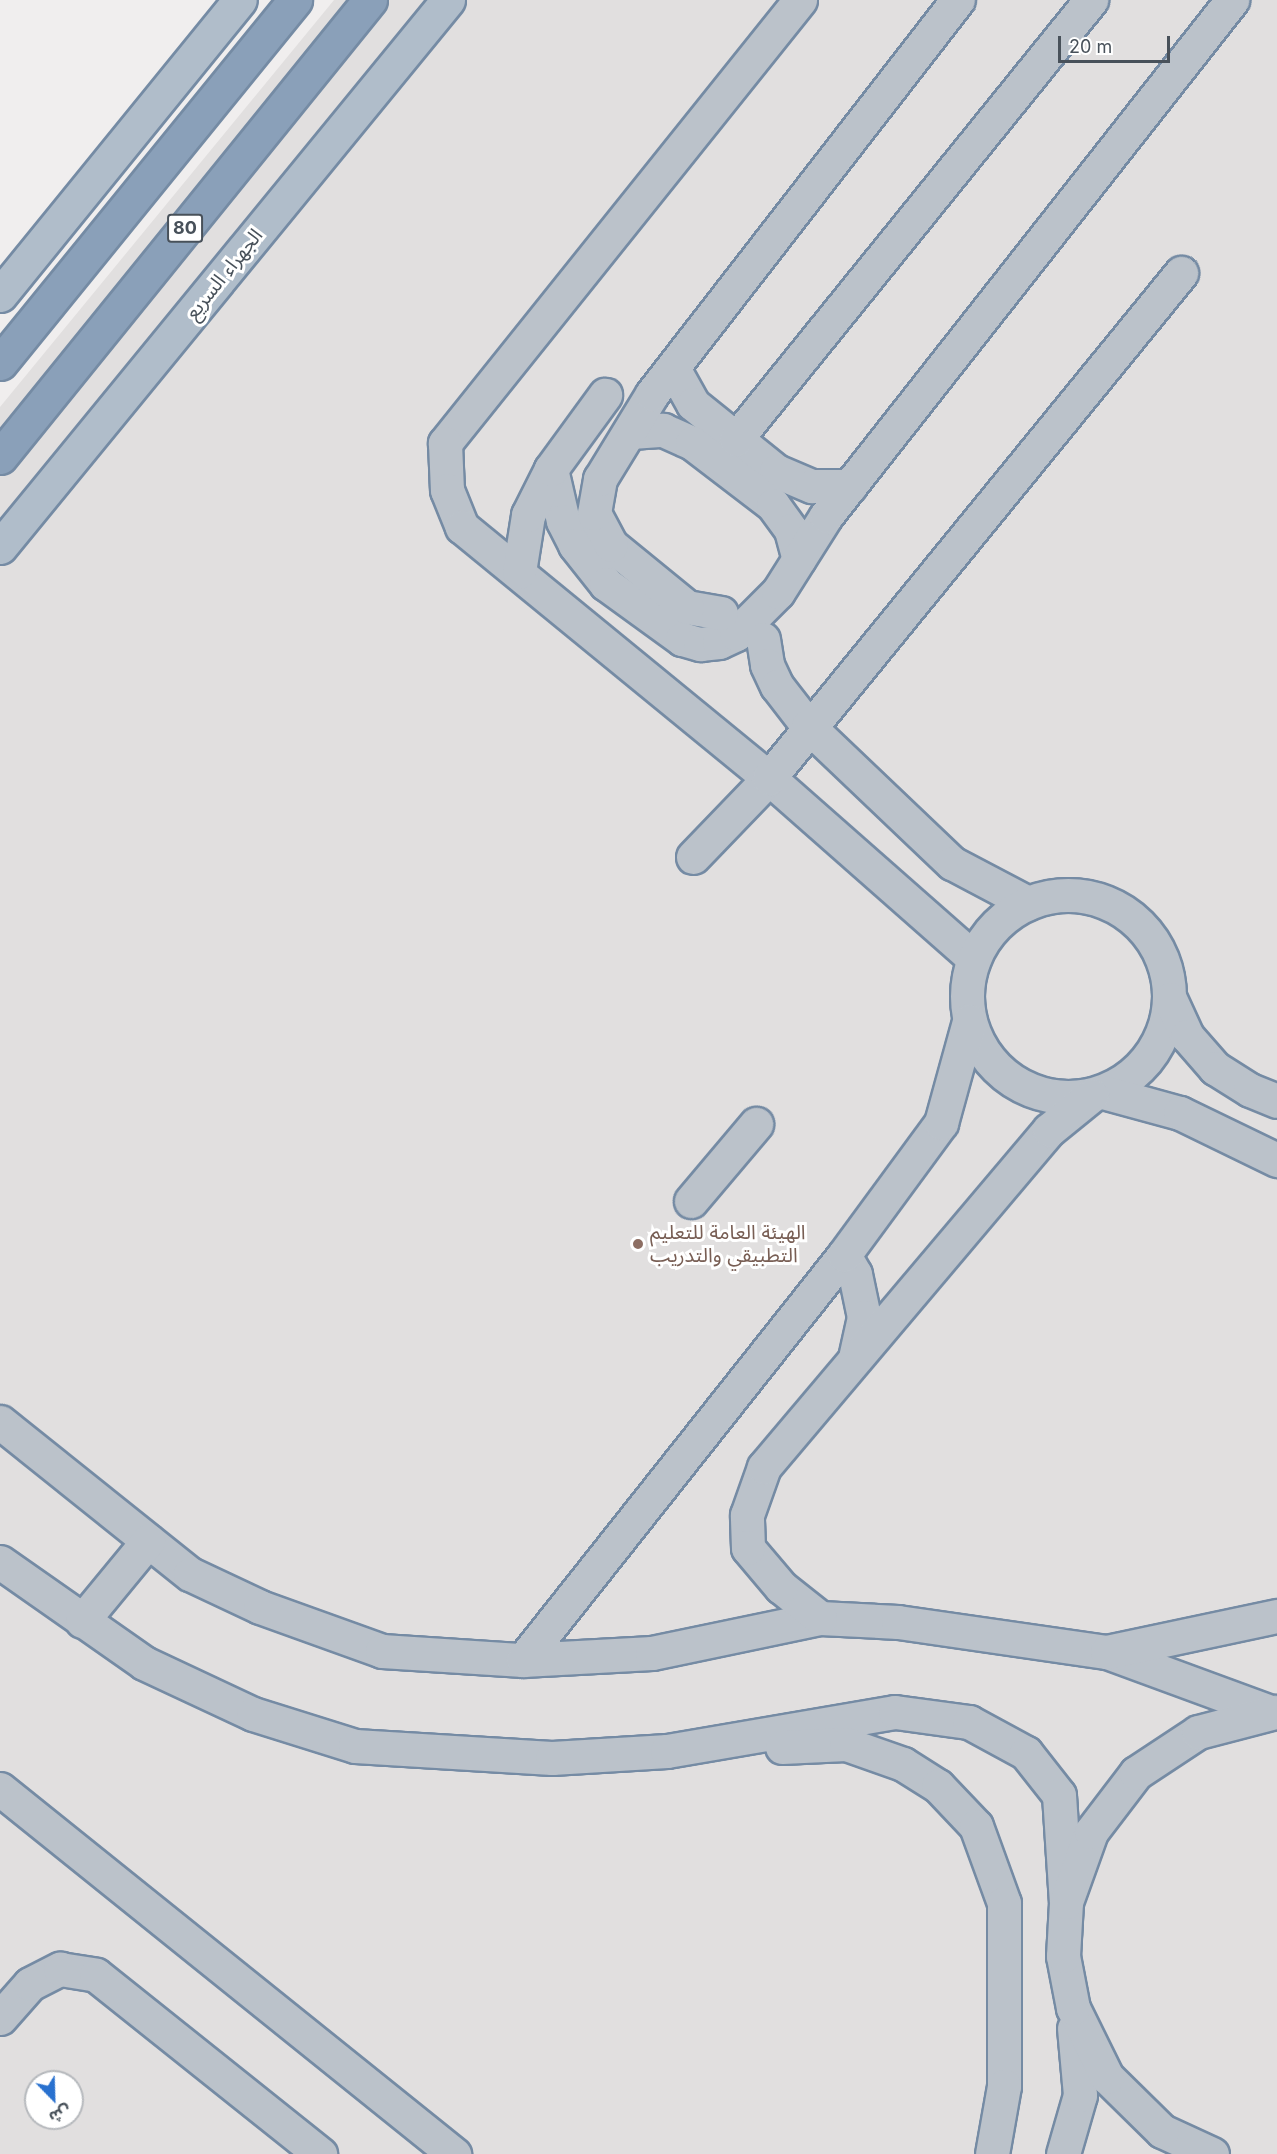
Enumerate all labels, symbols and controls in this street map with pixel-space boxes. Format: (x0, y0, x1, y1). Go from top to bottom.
scale bar (1061, 24, 1174, 62)
text: 20 m (1069, 36, 1112, 57)
road number: 80 (167, 213, 203, 243)
street label: الجهراء السريع (180, 224, 268, 324)
place label: الهيئة العامة للتعليم التطبيقي والتدريب (650, 1220, 806, 1267)
marker: الهيئة العامة للتعليم التطبيقي والتدريب (631, 1237, 645, 1251)
north arrow (24, 2070, 84, 2130)
text: ش (46, 2101, 74, 2128)

